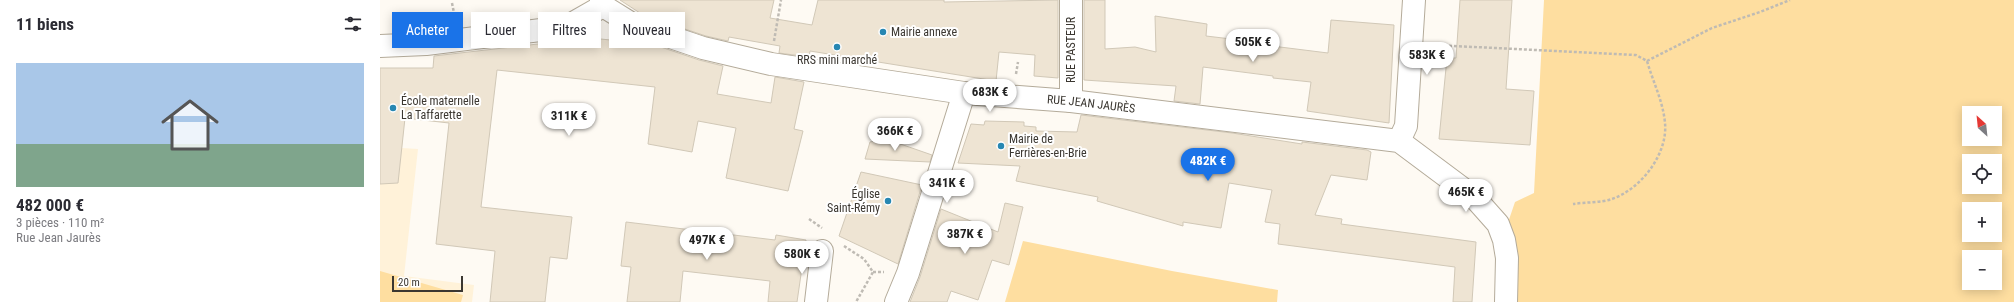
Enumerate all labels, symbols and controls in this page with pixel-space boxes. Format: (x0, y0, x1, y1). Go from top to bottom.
chip: Acheter (392, 12, 463, 48)
chip: Louer (471, 12, 530, 48)
chip: Filtres (538, 12, 601, 48)
chip: Nouveau (609, 12, 685, 48)
icon: filters (342, 13, 364, 35)
text: 11 biens (16, 14, 74, 34)
street label: RUE PASTEUR (1064, 16, 1078, 83)
place label: Mairie annexe (891, 25, 958, 39)
marker: Mairie annexe (878, 27, 888, 37)
pin: 505K € (1220, 29, 1286, 63)
text: 505K € (1235, 34, 1271, 49)
marker: RRS mini marché (832, 42, 842, 52)
pin: 583K € (1394, 42, 1460, 76)
text: 583K € (1409, 47, 1445, 62)
place label: RRS mini marché (797, 53, 877, 67)
pin: 683K € (957, 79, 1023, 113)
text: 683K € (972, 84, 1008, 99)
icon: home (154, 89, 226, 161)
street label: RUE JEAN JAURÈS (1047, 92, 1136, 116)
place label: École maternelle La Taffarette (401, 93, 480, 122)
marker: École maternelle La Taffarette (388, 103, 398, 113)
pin: 311K € (536, 103, 602, 137)
north arrow (1962, 106, 2002, 146)
map controls (1962, 106, 2002, 290)
text: 311K € (551, 108, 587, 123)
pin: 366K € (862, 118, 928, 152)
text: 366K € (877, 123, 913, 138)
place label: Mairie de Ferrières-en-Brie (1009, 132, 1087, 160)
marker: Mairie de Ferrières-en-Brie (996, 141, 1006, 151)
pin: 482K € (1175, 148, 1241, 182)
text: 482K € (1190, 153, 1226, 168)
button: locate (1962, 154, 2002, 194)
pin: 341K € (914, 170, 980, 204)
text: 341K € (929, 175, 965, 190)
pin: 465K € (1433, 179, 1499, 213)
text: 465K € (1448, 184, 1484, 199)
place label: Église Saint-Rémy (827, 186, 880, 215)
text: 482 000 € (16, 195, 84, 215)
marker: Église Saint-Rémy (883, 196, 893, 206)
button: + (1962, 202, 2002, 242)
text: 3 pièces · 110 m² (16, 215, 104, 230)
pin: 387K € (932, 221, 998, 255)
text: 387K € (947, 226, 983, 241)
pin: 497K € (674, 227, 740, 261)
text: Rue Jean Jaurès (16, 230, 101, 245)
text: 497K € (689, 232, 725, 247)
pin: 580K € (769, 241, 835, 275)
text: 580K € (784, 246, 820, 261)
button: − (1962, 250, 2002, 290)
scale bar (392, 274, 463, 293)
text: 20 m (398, 276, 420, 289)

